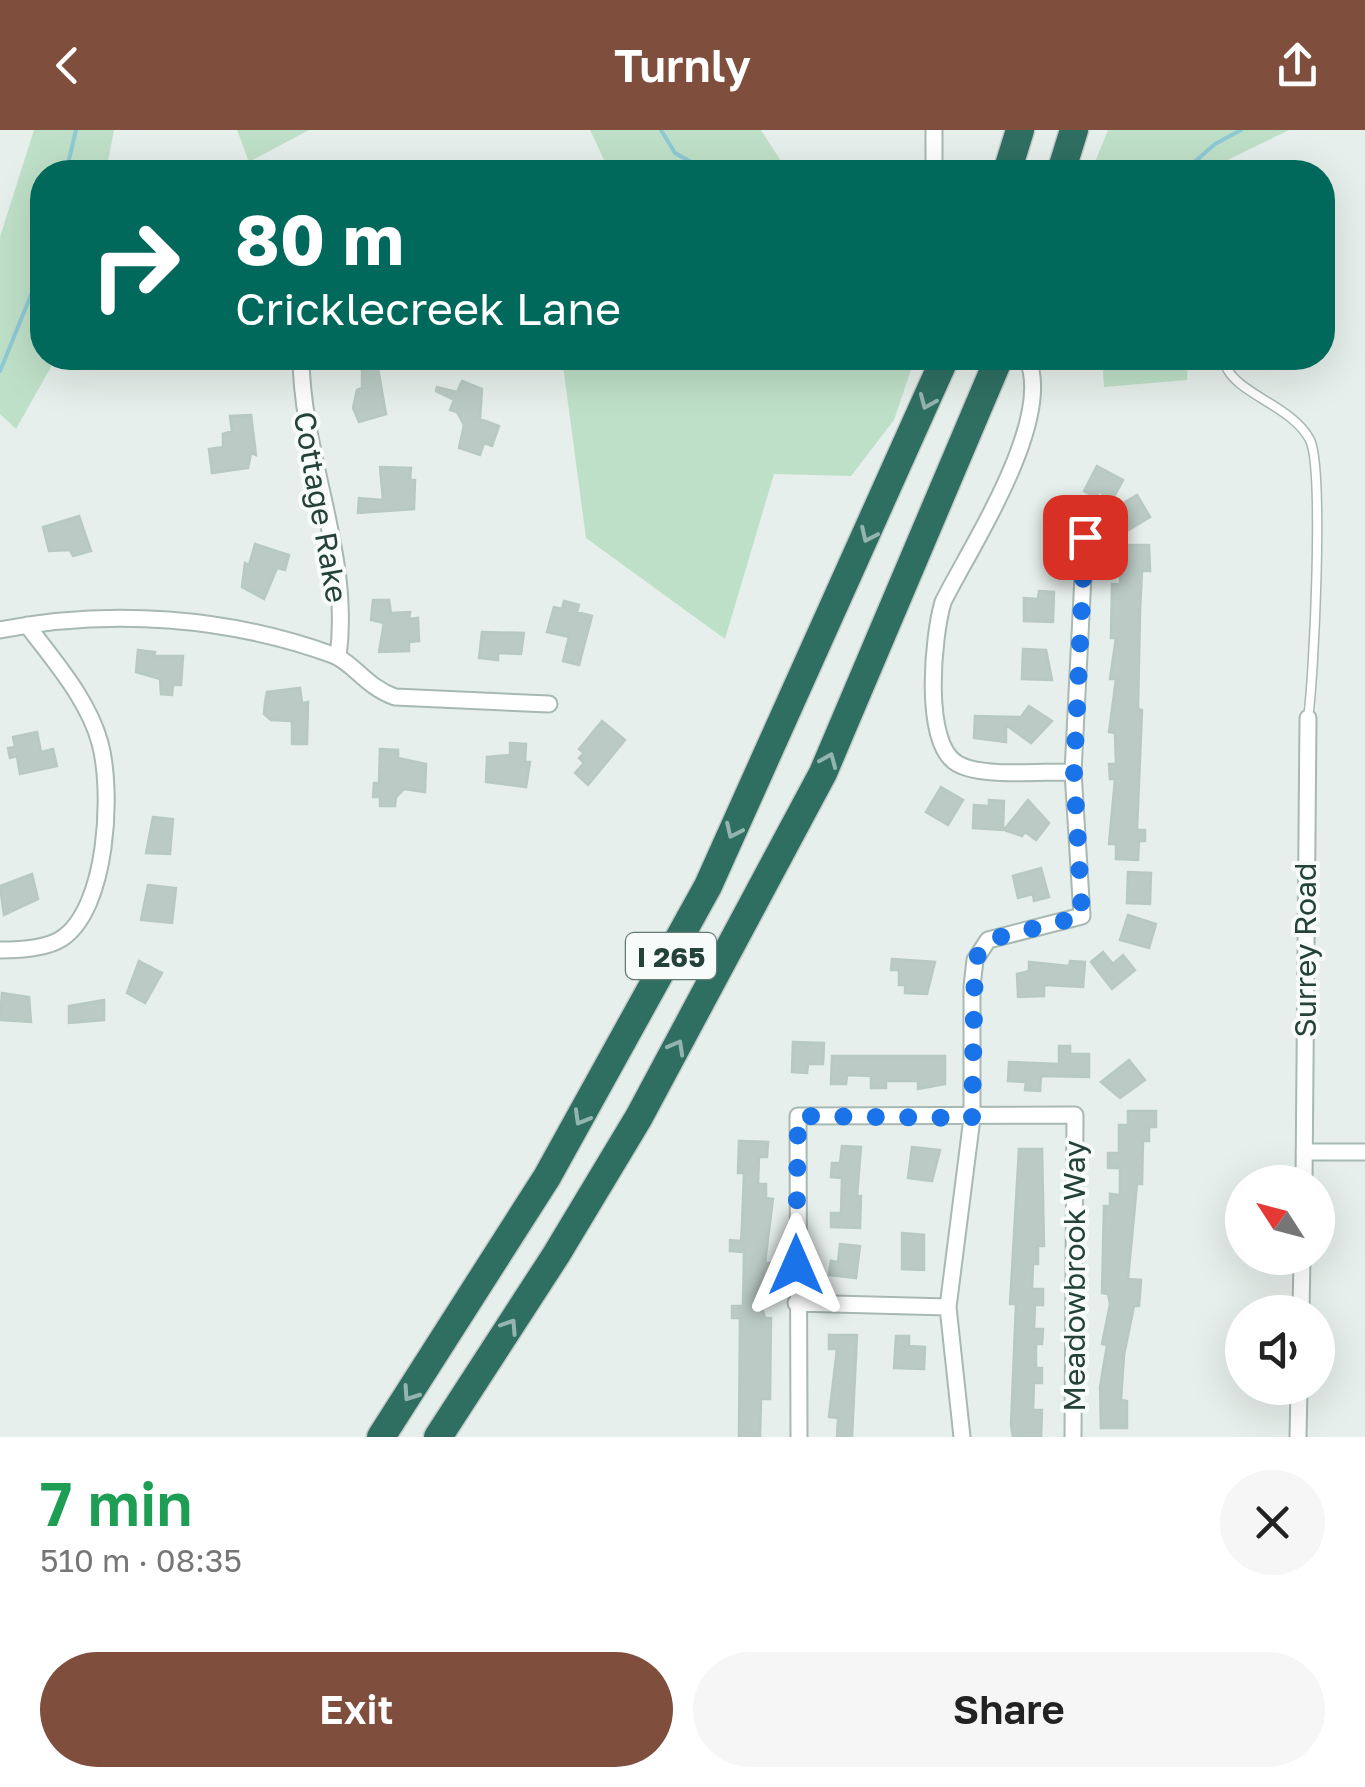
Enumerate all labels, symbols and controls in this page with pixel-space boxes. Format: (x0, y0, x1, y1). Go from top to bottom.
icon: back (40, 38, 95, 93)
text: Turnly (614, 38, 751, 92)
icon: share (1270, 38, 1325, 93)
text: 80 m (235, 196, 404, 280)
icon: right (70, 200, 200, 330)
text: Cricklecreek Lane (235, 281, 621, 335)
one-way arrow (919, 392, 939, 410)
street label: Cottage Rake (286, 409, 356, 605)
pin (1043, 495, 1128, 580)
icon: arrive (1058, 510, 1113, 565)
one-way arrow (860, 525, 880, 543)
one-way arrow (817, 752, 837, 770)
one-way arrow (725, 821, 745, 839)
street label: Surrey Road (1287, 862, 1323, 1038)
road number: I 265 (626, 933, 716, 979)
one-way arrow (664, 1040, 684, 1058)
one-way arrow (574, 1107, 594, 1125)
street label: Meadowbrook Way (1056, 1140, 1092, 1412)
north arrow (1225, 1165, 1335, 1275)
map controls (1225, 1165, 1335, 1405)
position arrow (744, 1213, 848, 1317)
button: sound (1225, 1295, 1335, 1405)
one-way arrow (497, 1319, 516, 1337)
one-way arrow (404, 1383, 422, 1402)
text: 7 min (40, 1467, 192, 1539)
button: close (1220, 1470, 1325, 1575)
text: 510 m · 08:35 (40, 1541, 242, 1579)
button: Exit (40, 1652, 673, 1767)
button: Share (693, 1652, 1325, 1767)

